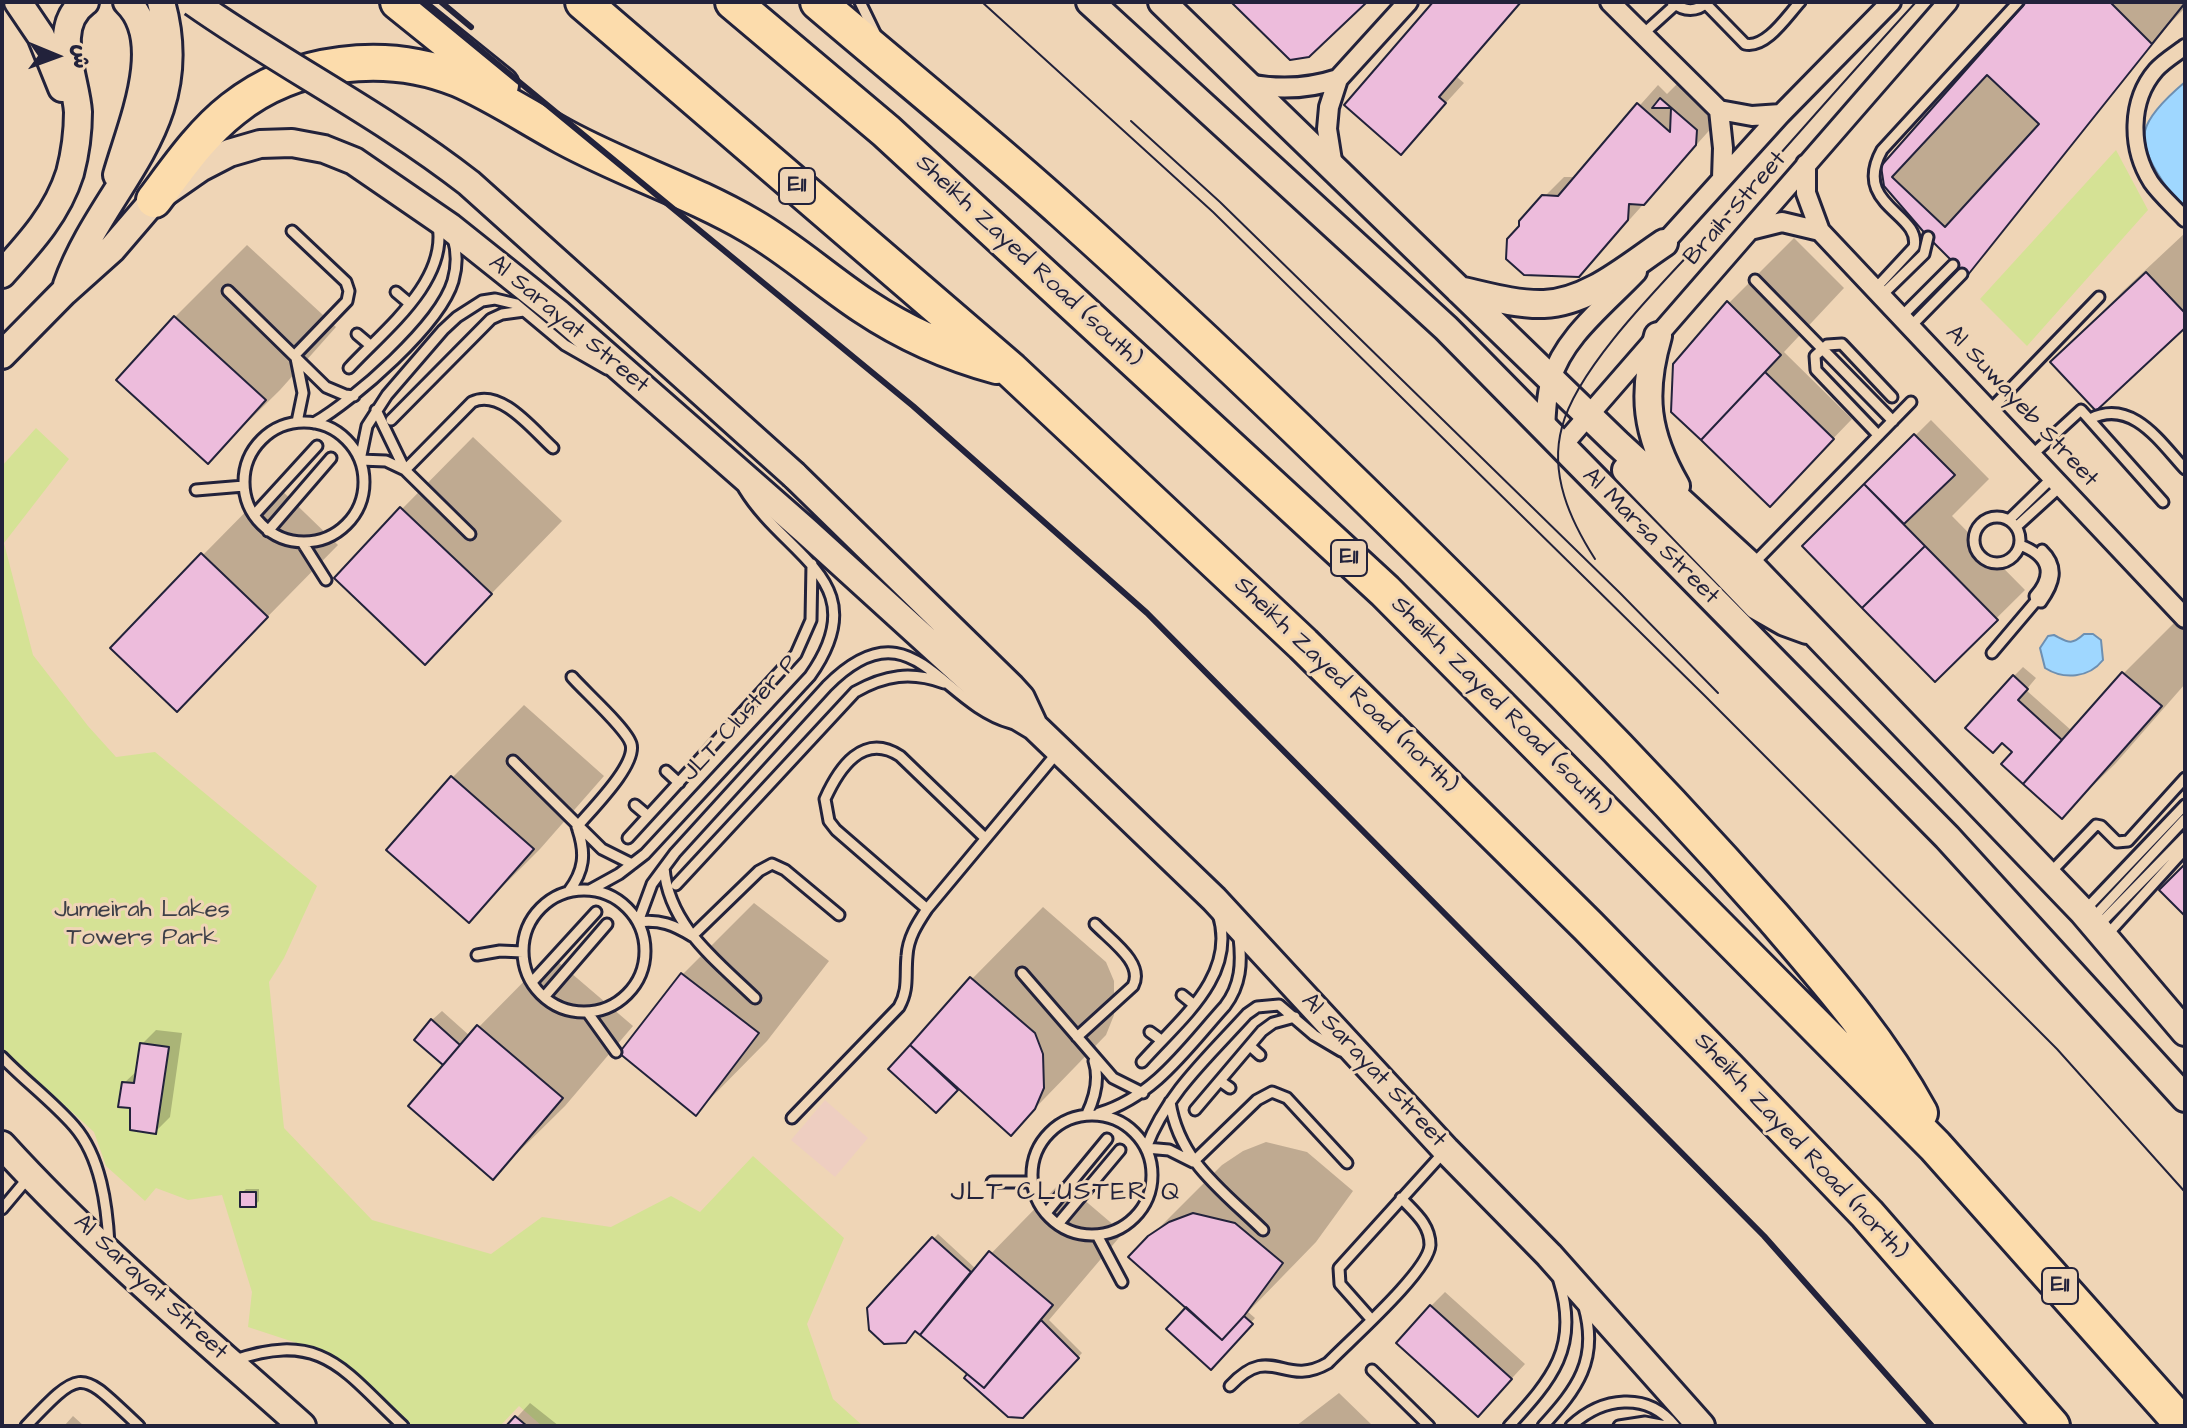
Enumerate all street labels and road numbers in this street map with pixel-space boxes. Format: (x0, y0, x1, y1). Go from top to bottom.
street label: Braih Street (1679, 146, 1793, 272)
street label: Sheikh Zayed Road (south) (909, 150, 1147, 374)
road number: E11 (779, 168, 815, 204)
street label: Al Sarayat Street (482, 250, 654, 400)
street label: Al Suwayeb Street (1938, 320, 2104, 494)
street label: Al Marsa Street (1575, 462, 1725, 612)
road number: E11 (1331, 540, 1367, 576)
street label: Sheikh Zayed Road (north) (1227, 571, 1463, 801)
street label: Sheikh Zayed Road (south) (1384, 591, 1616, 823)
street label: JLT Cluster P (677, 650, 805, 788)
street label: Al Sarayat Street (1294, 988, 1452, 1154)
street label: Sheikh Zayed Road (north) (1687, 1028, 1913, 1266)
street label: Al Sarayat Street (67, 1209, 233, 1367)
road number: E11 (2042, 1268, 2078, 1304)

